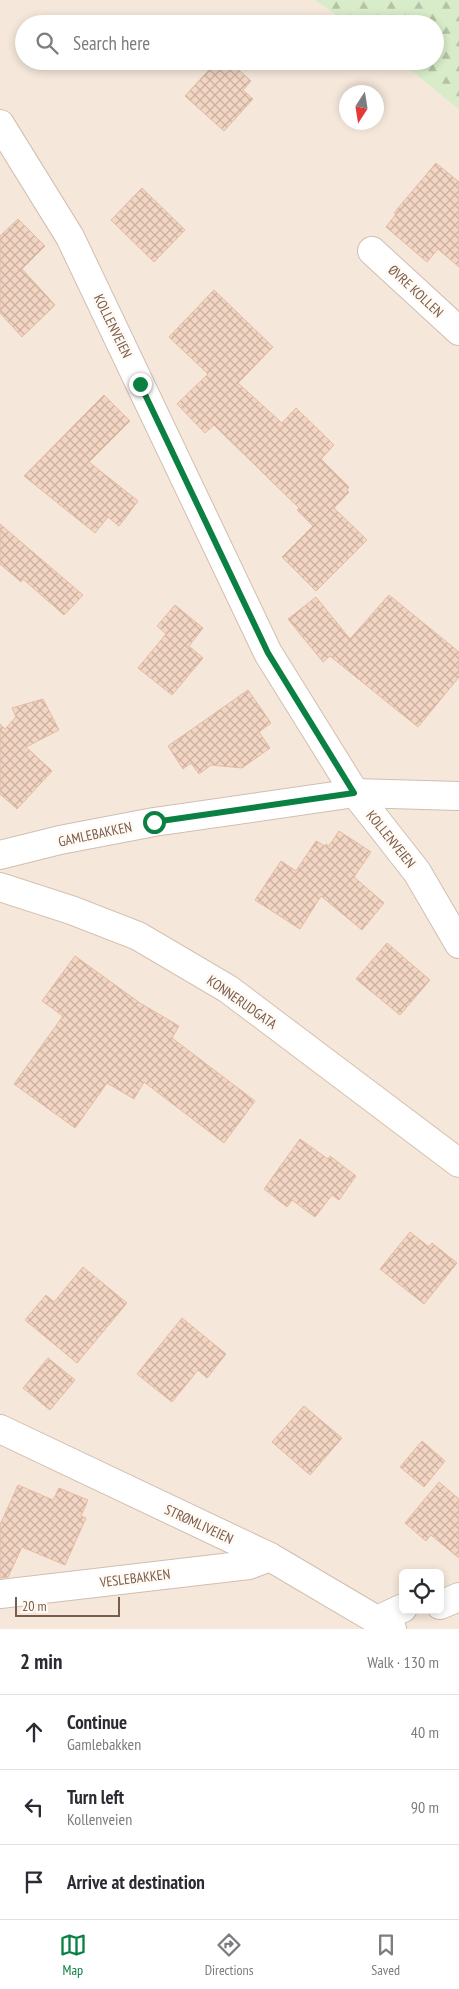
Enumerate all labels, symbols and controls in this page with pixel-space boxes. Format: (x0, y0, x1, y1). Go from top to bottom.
search box (15, 15, 444, 70)
icon: search (33, 29, 61, 57)
text: Search here (73, 31, 150, 55)
north arrow (339, 85, 384, 130)
street label: ØVRE KOLLEN (385, 261, 447, 321)
street label: KOLLENVEIEN (90, 291, 136, 361)
route end (129, 373, 152, 396)
street label: KOLLENVEIEN (362, 807, 420, 871)
route start (143, 811, 166, 834)
street label: GAMLEBAKKEN (57, 817, 133, 851)
street label: KONNERUDGATA (203, 971, 281, 1033)
street label: STRØMLIVEIEN (162, 1500, 236, 1548)
street label: VESLEBAKKEN (98, 1565, 171, 1591)
map controls (399, 1569, 444, 1614)
button: locate (399, 1569, 444, 1614)
scale bar (15, 1594, 120, 1617)
text: 20 m (22, 1597, 47, 1615)
text: 2 min (20, 1648, 62, 1675)
text: Walk · 130 m (367, 1652, 439, 1672)
text: Continue (67, 1710, 127, 1734)
icon: ahead (20, 1718, 48, 1746)
text: 40 m (411, 1722, 439, 1742)
text: Gamlebakken (67, 1734, 141, 1754)
text: Turn left (67, 1785, 124, 1809)
icon: left (20, 1793, 48, 1821)
text: 90 m (411, 1797, 439, 1817)
text: Kollenveien (67, 1809, 132, 1829)
icon: arrive (20, 1868, 48, 1896)
text: Arrive at destination (67, 1870, 205, 1894)
tab: Map (59, 1931, 87, 1979)
tab: Directions (205, 1931, 253, 1979)
tab: Saved (371, 1931, 400, 1979)

